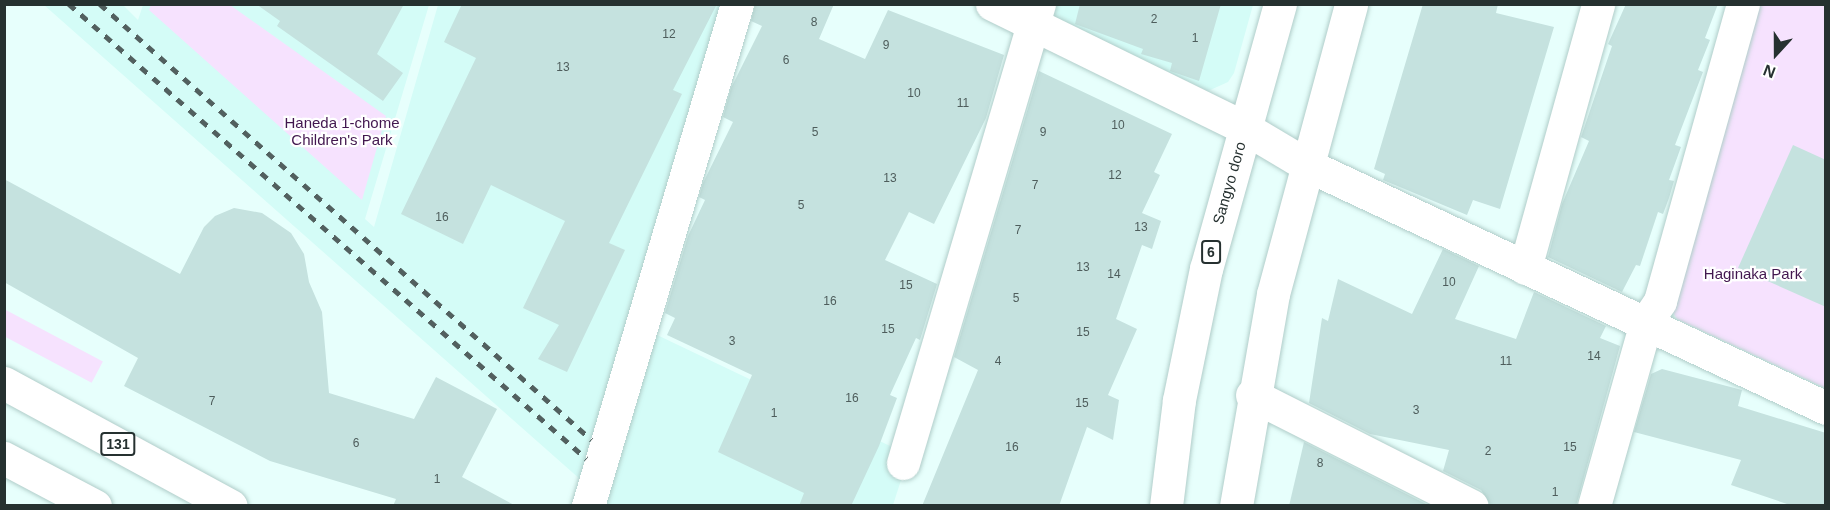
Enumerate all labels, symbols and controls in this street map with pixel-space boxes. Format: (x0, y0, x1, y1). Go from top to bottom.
house number: 2 (1151, 13, 1157, 27)
house number: 8 (811, 16, 817, 30)
north arrow (1746, 24, 1806, 84)
house number: 12 (662, 28, 676, 42)
house number: 1 (1192, 32, 1198, 46)
house number: 9 (883, 39, 889, 53)
house number: 6 (783, 54, 789, 68)
house number: 13 (556, 61, 570, 75)
text: N (1761, 61, 1778, 81)
house number: 10 (907, 87, 921, 101)
house number: 11 (957, 97, 969, 111)
park label: Haneda 1-chome Children's Park (284, 113, 400, 148)
house number: 10 (1111, 119, 1125, 133)
house number: 5 (812, 126, 818, 140)
house number: 9 (1040, 126, 1046, 140)
street label: Sangyo doro (1209, 140, 1249, 226)
house number: 12 (1108, 169, 1122, 183)
house number: 13 (883, 172, 897, 186)
house number: 7 (1032, 179, 1038, 193)
house number: 5 (798, 199, 804, 213)
house number: 16 (435, 211, 449, 225)
house number: 13 (1134, 221, 1148, 235)
house number: 7 (1015, 224, 1021, 238)
road number: 6 (1200, 241, 1222, 263)
house number: 13 (1076, 261, 1090, 275)
park label: Haginaka Park (1704, 265, 1802, 283)
house number: 14 (1107, 268, 1121, 282)
house number: 10 (1442, 276, 1456, 290)
house number: 15 (899, 279, 913, 293)
house number: 5 (1013, 292, 1019, 306)
house number: 16 (823, 295, 837, 309)
house number: 15 (881, 323, 895, 337)
house number: 15 (1076, 326, 1090, 340)
house number: 3 (729, 335, 735, 349)
house number: 14 (1587, 350, 1601, 364)
house number: 4 (995, 355, 1001, 369)
house number: 11 (1500, 355, 1512, 369)
house number: 16 (845, 392, 859, 406)
house number: 7 (209, 395, 215, 409)
house number: 15 (1075, 397, 1089, 411)
house number: 3 (1413, 404, 1419, 418)
house number: 1 (771, 407, 777, 421)
road number: 131 (100, 433, 136, 455)
house number: 6 (353, 437, 359, 451)
house number: 16 (1005, 441, 1019, 455)
house number: 15 (1563, 441, 1577, 455)
house number: 2 (1485, 445, 1491, 459)
house number: 8 (1317, 457, 1323, 471)
house number: 1 (434, 473, 440, 487)
house number: 1 (1552, 486, 1558, 500)

